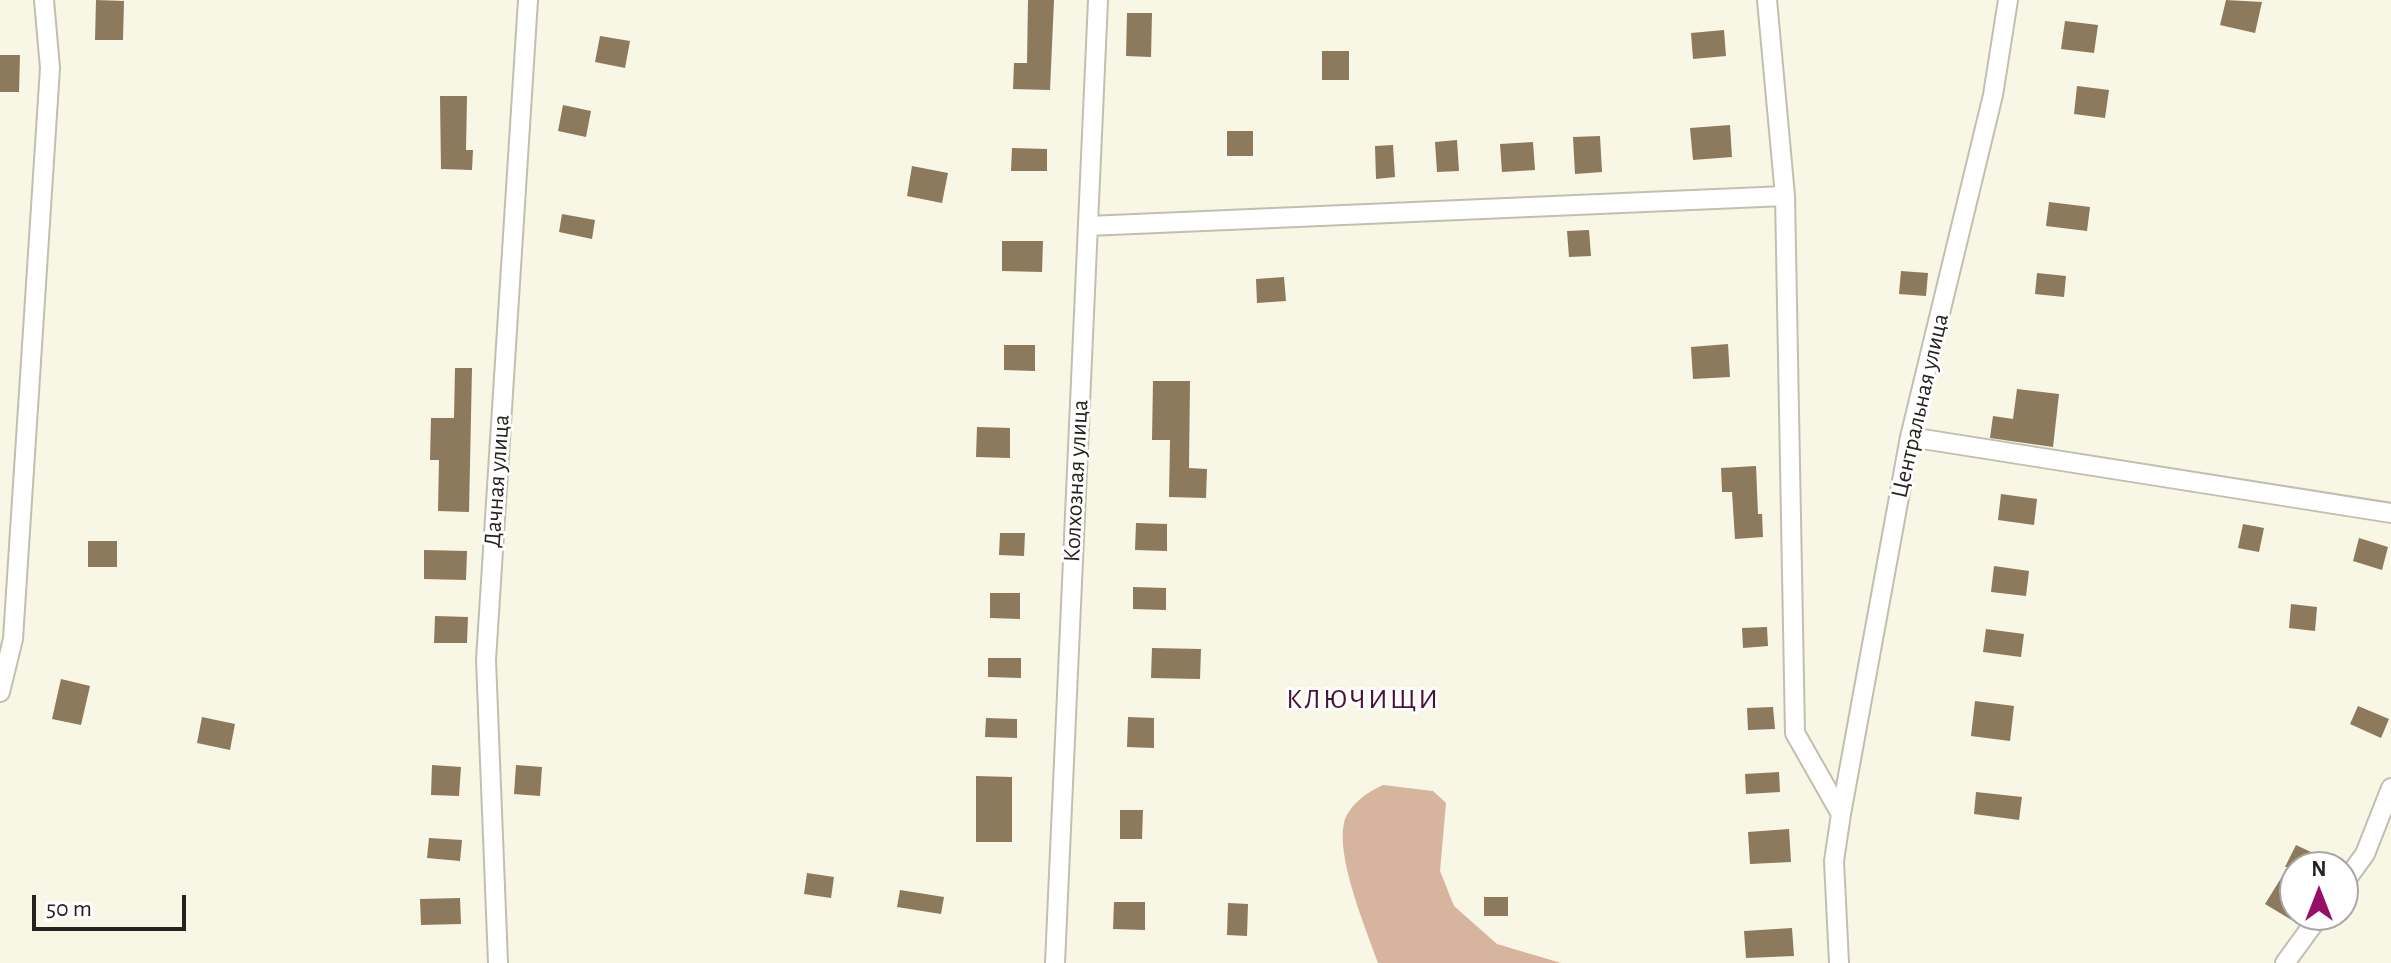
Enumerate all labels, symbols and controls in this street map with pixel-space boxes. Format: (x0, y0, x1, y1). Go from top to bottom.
street label: Центральная улица (1885, 311, 1955, 501)
street label: Колхозная улица (1057, 399, 1095, 563)
street label: Дачная улица (478, 414, 516, 548)
district label: КЛЮЧИЩИ (1286, 683, 1440, 717)
north arrow (2279, 851, 2359, 931)
text: N (2311, 858, 2327, 880)
scale bar (36, 879, 190, 929)
text: 50 m (46, 897, 92, 921)

